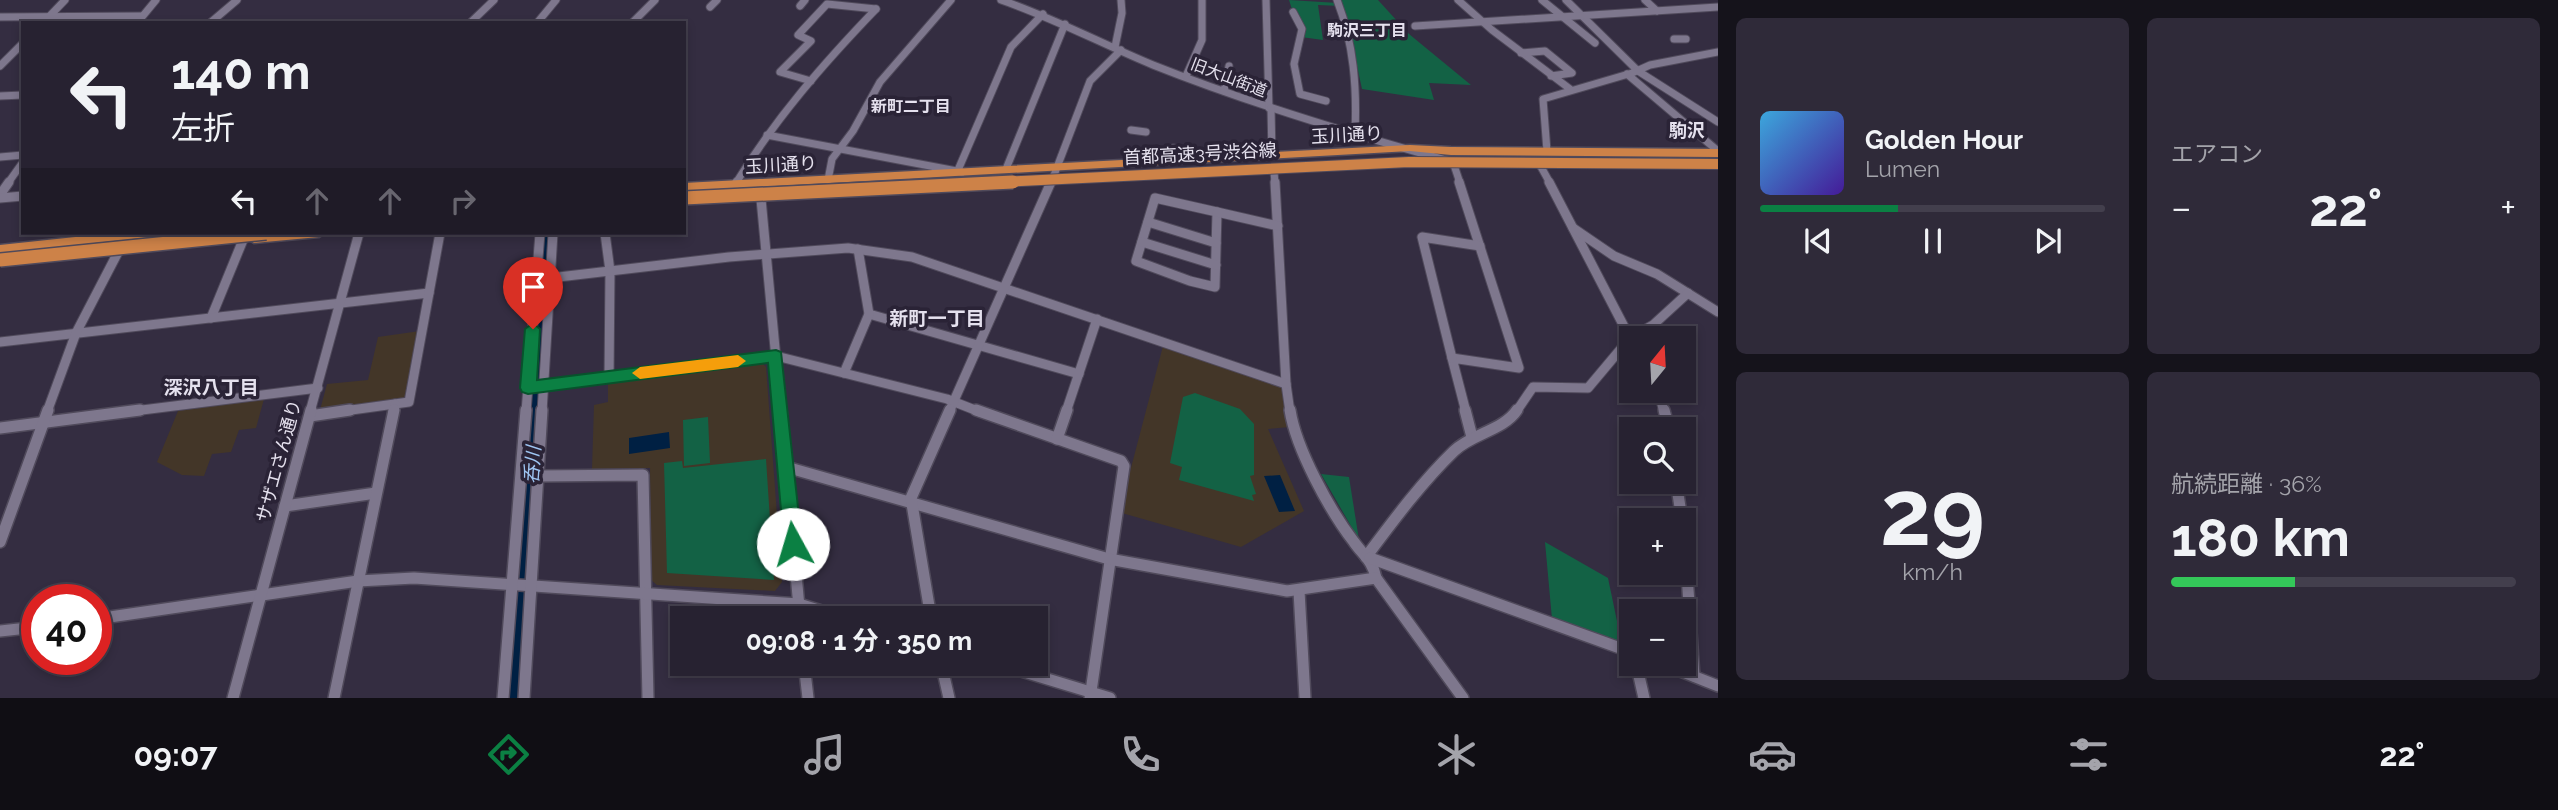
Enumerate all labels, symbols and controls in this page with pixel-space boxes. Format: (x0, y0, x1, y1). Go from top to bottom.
district label: 駒沢三丁目 (1327, 21, 1407, 40)
text: 140 m (171, 43, 311, 100)
icon: left (56, 49, 147, 140)
street label: 旧大山街道 (1188, 54, 1270, 101)
district label: 新町二丁目 (871, 97, 951, 116)
text: 左折 (171, 109, 235, 146)
district label: 駒沢 (1669, 120, 1705, 141)
street label: 玉川通り (1310, 122, 1383, 147)
text: Golden Hour (1865, 125, 2023, 155)
street label: 首都高速3号渋谷線 (1123, 139, 1277, 168)
text: エアコン (2171, 140, 2263, 167)
street label: 玉川通り (744, 152, 817, 177)
text: Lumen (1865, 155, 1940, 182)
text: 22° (2309, 177, 2382, 238)
icon: left (225, 182, 263, 220)
icon: ahead (298, 182, 336, 220)
icon: ahead (371, 182, 409, 220)
icon: right (444, 182, 482, 220)
text: − (2171, 185, 2191, 230)
text: + (2500, 185, 2516, 230)
icon: previous (1799, 222, 1837, 260)
icon: pause (1914, 222, 1952, 260)
icon: next (2029, 222, 2067, 260)
pin (503, 257, 563, 329)
icon: arrive (514, 268, 552, 306)
district label: 新町一丁目 (889, 307, 985, 329)
north arrow (1619, 326, 1696, 402)
map controls (1619, 326, 1696, 676)
district label: 深沢八丁目 (163, 376, 259, 398)
street label: サザエさん通り (252, 397, 305, 524)
button: search (1619, 417, 1696, 494)
water label: 呑川 (520, 443, 544, 485)
text: 29 (1880, 459, 1985, 566)
text: 航続距離 · 36% (2171, 470, 2322, 497)
position arrow (756, 507, 830, 581)
text: 180 km (2171, 507, 2350, 568)
button: + (1619, 508, 1696, 585)
text: km/h (1902, 558, 1963, 585)
speed limit sign: 40 (21, 584, 112, 675)
button: − (1619, 599, 1696, 676)
text: 09:08 · 1 分 · 350 m (746, 626, 972, 656)
icon: directions (484, 730, 533, 779)
icon: music (800, 730, 849, 779)
icon: phone (1116, 730, 1165, 779)
icon: climate (1432, 730, 1481, 779)
icon: car (1748, 730, 1797, 779)
icon: filters (2064, 730, 2113, 779)
text: 09:07 (133, 736, 217, 773)
text: 22° (2379, 736, 2424, 773)

